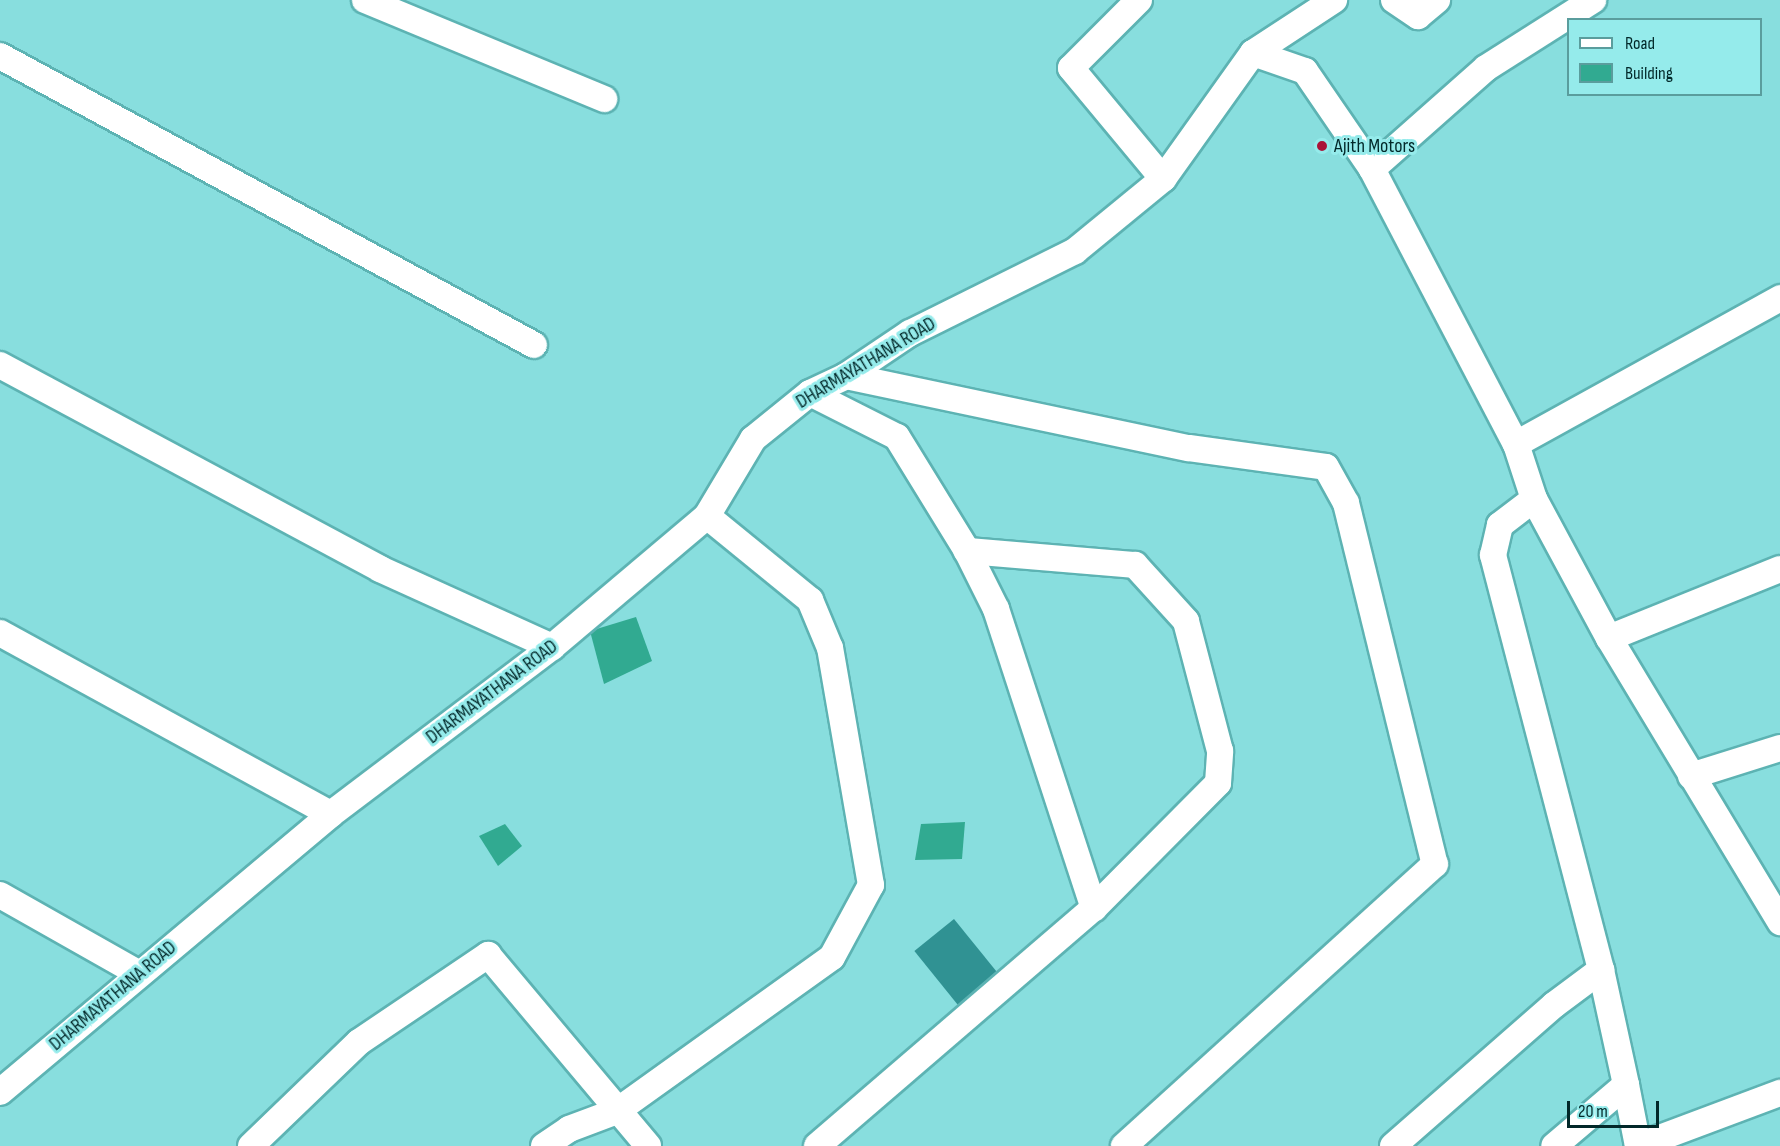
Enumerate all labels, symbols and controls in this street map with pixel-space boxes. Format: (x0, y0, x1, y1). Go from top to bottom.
legend (1567, 18, 1762, 96)
text: Road (1625, 33, 1655, 54)
text: Building (1625, 63, 1673, 84)
place label: Ajith Motors (1334, 134, 1415, 158)
marker: Ajith Motors (1315, 139, 1329, 153)
street label: DHARMAYATHANA ROAD (792, 312, 940, 414)
street label: DHARMAYATHANA ROAD (421, 635, 563, 749)
street label: DHARMAYATHANA ROAD (45, 936, 181, 1056)
scale bar (1570, 1089, 1662, 1127)
text: 20 m (1578, 1101, 1608, 1122)

